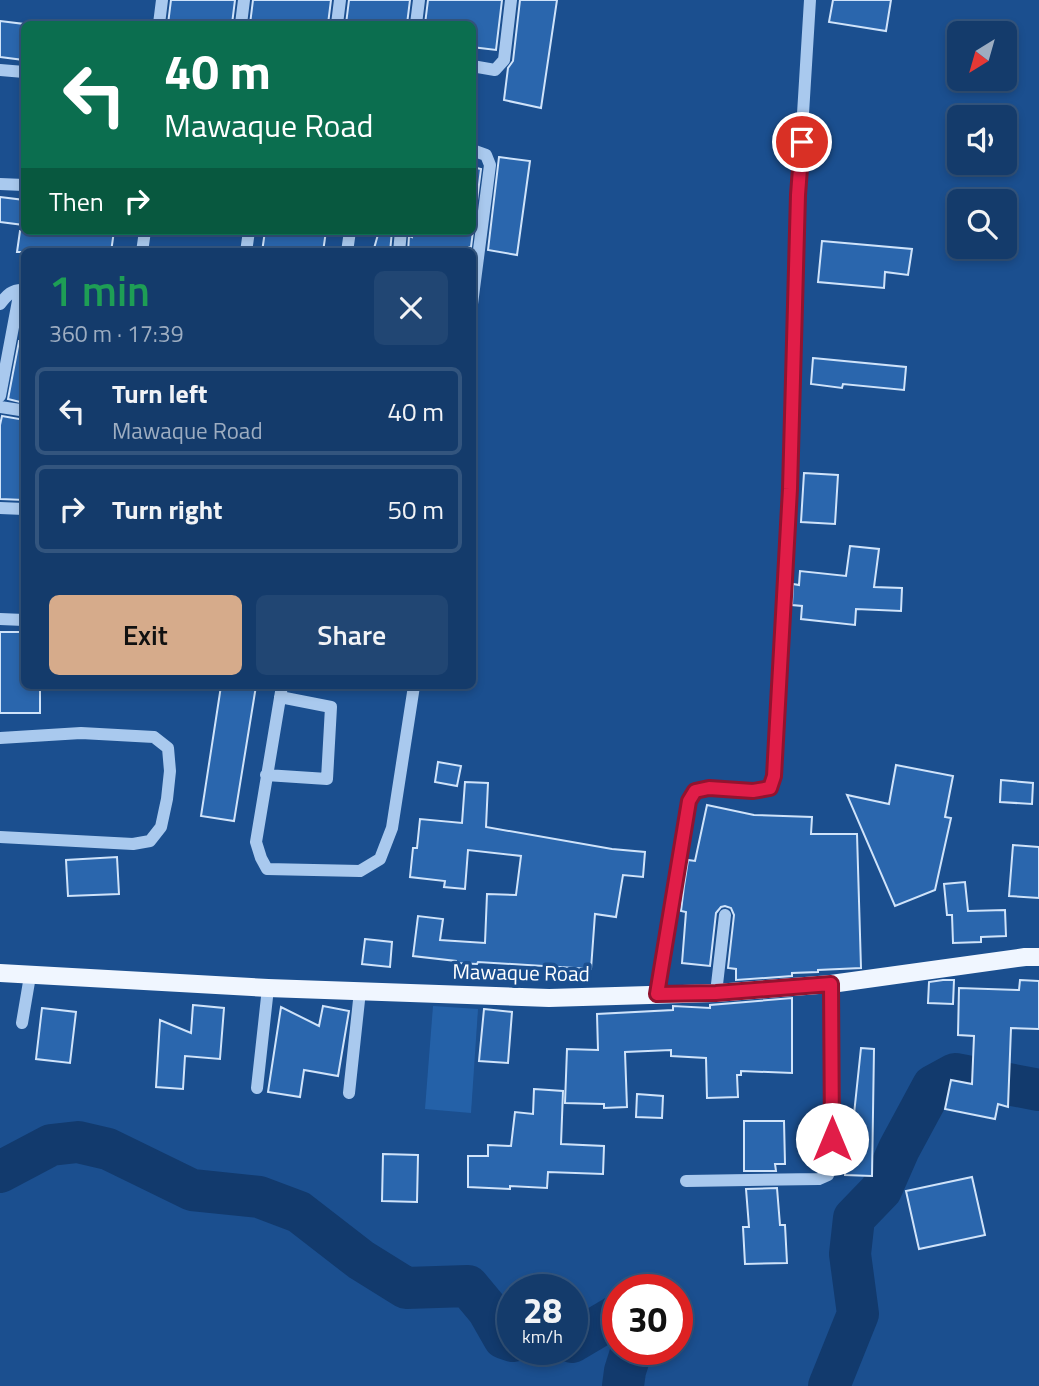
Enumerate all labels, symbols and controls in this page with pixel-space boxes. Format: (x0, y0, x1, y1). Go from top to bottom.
north arrow (947, 21, 1017, 91)
map controls (947, 21, 1017, 259)
text: 40 m (164, 33, 271, 108)
icon: left (49, 49, 140, 140)
text: Mawaque Road (164, 101, 373, 149)
button: sound (947, 105, 1017, 175)
pin (772, 112, 832, 172)
icon: arrive (783, 123, 821, 161)
text: Then (49, 182, 104, 221)
icon: right (118, 182, 156, 220)
button: search (947, 189, 1017, 259)
text: 1 min (49, 258, 150, 322)
button: close (374, 271, 448, 345)
text: 360 m · 17:39 (49, 316, 184, 351)
text: Turn left (112, 374, 207, 413)
icon: left (53, 392, 91, 430)
text: 40 m (387, 392, 444, 431)
text: Mawaque Road (112, 413, 263, 448)
icon: right (53, 490, 91, 528)
text: Turn right (112, 490, 223, 529)
text: 50 m (387, 490, 444, 529)
button: Exit (49, 595, 242, 675)
button: Share (256, 595, 448, 675)
street label: Mawaque Road (452, 955, 590, 989)
position arrow (795, 1102, 869, 1176)
speed limit sign: 30 (602, 1274, 693, 1365)
text: 28 (523, 1283, 562, 1337)
text: km/h (522, 1323, 563, 1350)

